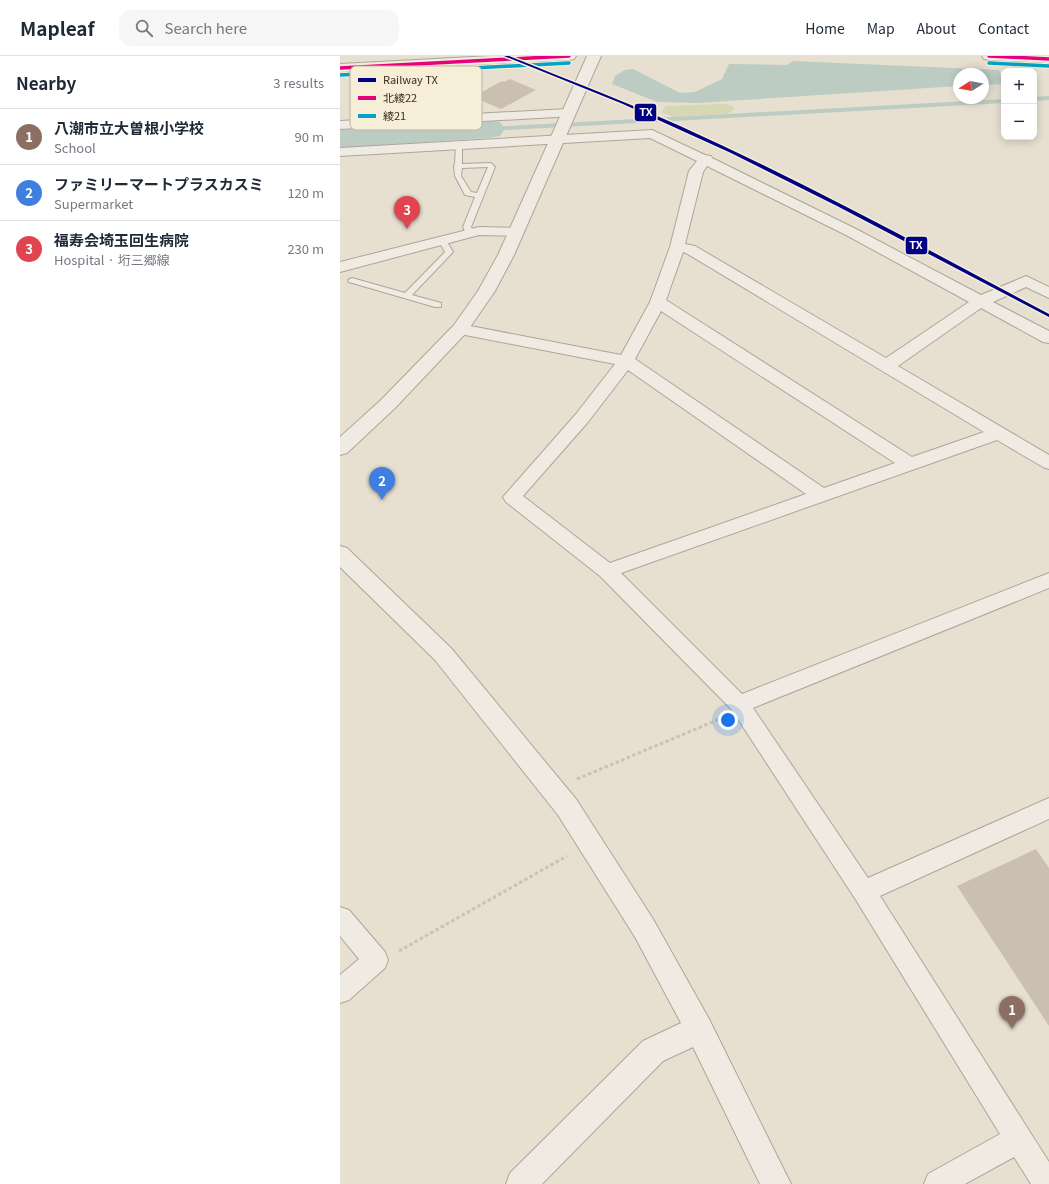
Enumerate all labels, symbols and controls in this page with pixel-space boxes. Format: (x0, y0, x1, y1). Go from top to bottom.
search box (119, 10, 399, 46)
text: Mapleaf (20, 14, 95, 41)
icon: search (133, 17, 155, 39)
text: Search here (165, 17, 247, 38)
text: Home (805, 18, 845, 38)
text: Map (867, 18, 895, 38)
text: About (917, 18, 956, 38)
text: Contact (978, 18, 1029, 38)
legend (350, 66, 482, 130)
north arrow (953, 68, 989, 104)
map controls (1001, 68, 1037, 140)
button: + (1001, 68, 1037, 104)
text: Nearby (16, 70, 76, 95)
text: Railway TX (383, 71, 439, 87)
text: 3 results (273, 73, 324, 92)
text: 北綾22 (383, 89, 417, 105)
line badge: TX (634, 103, 657, 122)
text: TX (639, 103, 653, 119)
button: − (1001, 104, 1037, 140)
text: 綾21 (383, 107, 406, 123)
text: 八潮市立大曽根小学校 (54, 117, 204, 138)
text: 1 (25, 127, 33, 146)
text: 90 m (295, 127, 324, 146)
text: School (54, 138, 96, 157)
text: ファミリーマートプラスカスミ (54, 173, 264, 194)
text: 2 (25, 183, 33, 202)
text: 120 m (287, 183, 324, 202)
text: Supermarket (54, 194, 133, 213)
pin: 3 (394, 196, 420, 229)
text: 福寿会埼玉回生病院 (54, 229, 189, 250)
line badge: TX (905, 236, 928, 255)
text: TX (909, 236, 923, 252)
text: 3 (25, 239, 33, 258)
text: 230 m (287, 239, 324, 258)
text: Hospital · 垳三郷線 (54, 250, 170, 269)
pin: 2 (369, 467, 395, 500)
your location (718, 710, 738, 730)
pin: 1 (999, 996, 1025, 1029)

